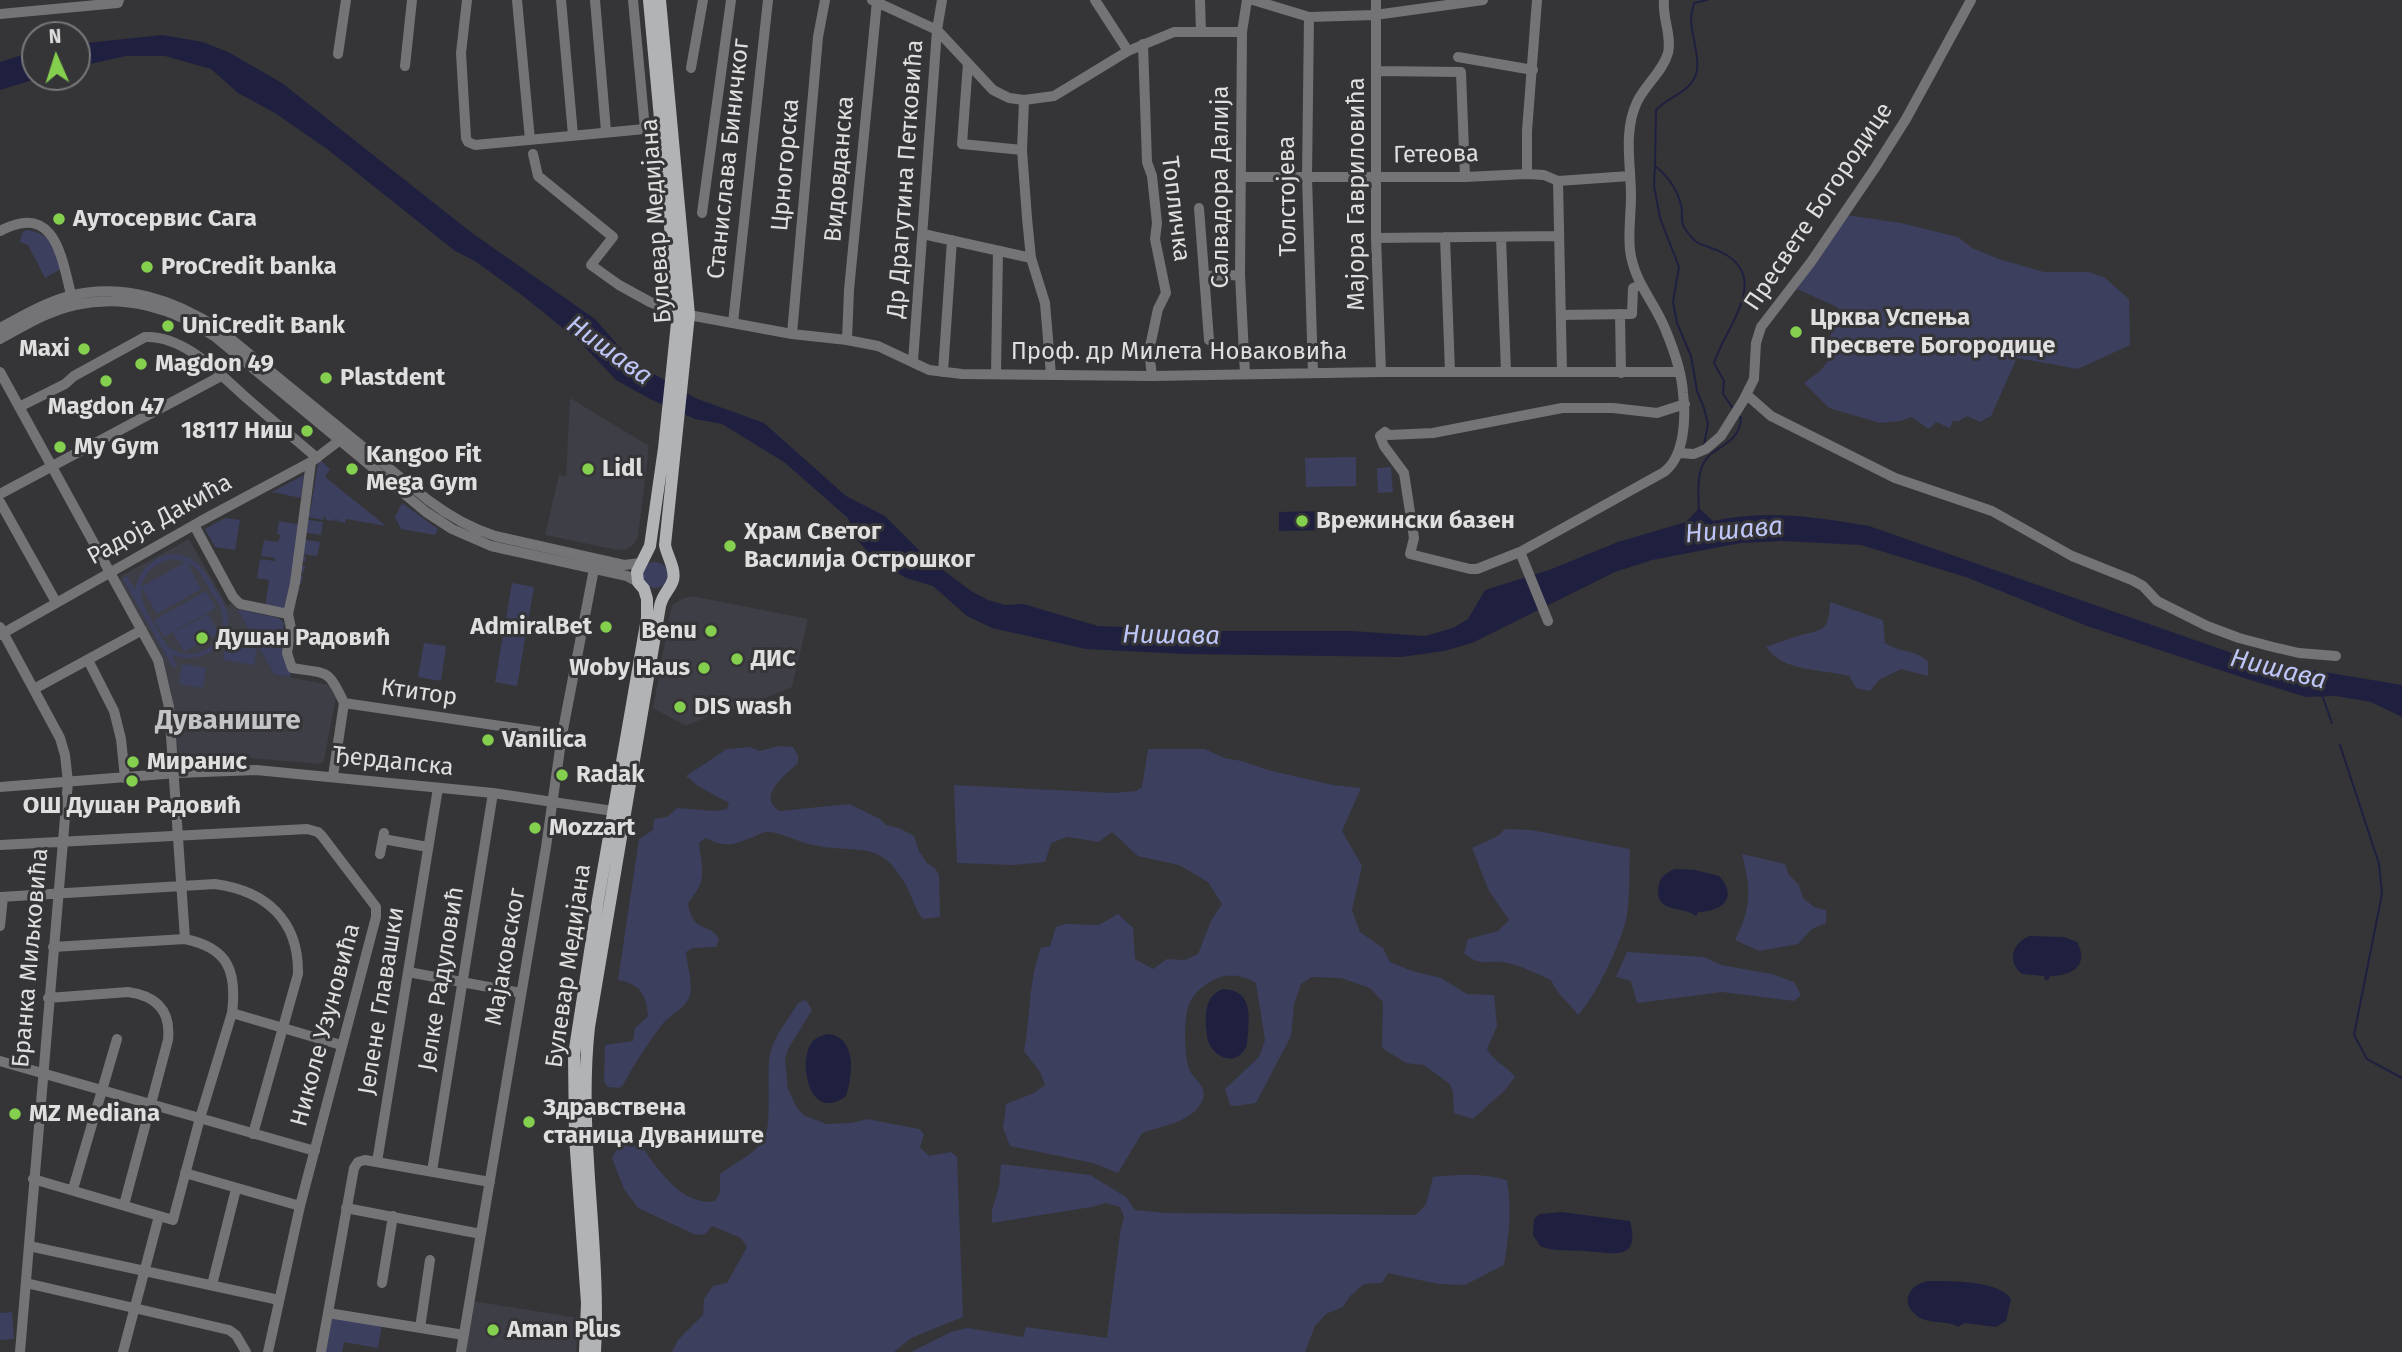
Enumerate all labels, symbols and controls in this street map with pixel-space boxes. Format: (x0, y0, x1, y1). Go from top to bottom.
north arrow (21, 21, 91, 91)
text: N (48, 25, 62, 48)
street label: Станислава Биничког (702, 37, 756, 281)
street label: Др Драгутина Петковића (882, 39, 930, 319)
street label: Мајора Гавриловића (1343, 77, 1371, 311)
street label: Салвадора Далија (1207, 86, 1235, 288)
street label: Видовданска (819, 95, 861, 243)
street label: Црногорска (766, 97, 806, 233)
street label: Пресвете Богородице (1739, 97, 1899, 317)
street label: Булевар Медијана (635, 117, 679, 325)
street label: Толстојева (1273, 135, 1303, 257)
street label: Гетеова (1393, 140, 1479, 170)
street label: Топличка (1154, 155, 1196, 263)
place label: Аутосервис Сага (73, 205, 257, 233)
marker: Аутосервис Сага (51, 211, 67, 227)
place label: ProCredit banka (161, 253, 337, 281)
marker: ProCredit banka (139, 259, 155, 275)
place label: Црква Успења Пресвете Богородице (1810, 304, 2055, 360)
water label: Нишава (560, 310, 658, 392)
place label: UniCredit Bank (182, 312, 345, 340)
marker: UniCredit Bank (160, 318, 176, 334)
marker: Црква Успења Пресвете Богородице (1788, 324, 1804, 340)
place label: Maxi (19, 335, 70, 363)
street label: Проф. др Милета Новаковића (1011, 338, 1347, 366)
marker: Maxi (76, 341, 92, 357)
place label: Magdon 49 (155, 350, 274, 378)
marker: Magdon 49 (133, 356, 149, 372)
place label: Plastdent (340, 364, 445, 392)
marker: Plastdent (318, 370, 334, 386)
marker: Magdon 47 (98, 373, 114, 389)
place label: Magdon 47 (48, 393, 164, 421)
place label: 18117 Ниш (181, 417, 293, 445)
marker: 18117 Ниш (299, 423, 315, 439)
place label: My Gym (74, 433, 159, 461)
marker: My Gym (52, 439, 68, 455)
place label: Kangoo Fit Mega Gym (366, 441, 481, 497)
place label: Lidl (602, 455, 643, 483)
marker: Kangoo Fit Mega Gym (344, 461, 360, 477)
marker: Lidl (580, 461, 596, 477)
street label: Радоја Дакића (83, 468, 237, 572)
place label: Врежински базен (1316, 507, 1515, 535)
water label: Нишава (1684, 511, 1784, 551)
marker: Врежински базен (1294, 513, 1310, 529)
place label: Храм Светог Василија Острошког (744, 518, 975, 574)
marker: Храм Светог Василија Острошког (722, 538, 738, 554)
place label: AdmiralBet (470, 613, 592, 641)
place label: Benu (641, 617, 697, 645)
marker: AdmiralBet (598, 619, 614, 635)
water label: Нишава (1122, 620, 1220, 652)
marker: Benu (703, 623, 719, 639)
place label: Душан Радовић (216, 624, 390, 652)
marker: Душан Радовић (194, 630, 210, 646)
water label: Нишава (2227, 643, 2329, 697)
place label: ДИС (751, 645, 796, 673)
marker: ДИС (729, 651, 745, 667)
place label: Woby Haus (569, 654, 690, 682)
marker: Woby Haus (696, 660, 712, 676)
street label: Ктитор (379, 673, 459, 713)
place label: DIS wash (694, 693, 792, 721)
marker: DIS wash (672, 699, 688, 715)
district label: Дуваниште (155, 704, 301, 738)
place label: Vanilica (502, 726, 587, 754)
marker: Vanilica (480, 732, 496, 748)
street label: Ђердапска (331, 741, 455, 783)
place label: Миранис (147, 748, 247, 776)
marker: Миранис (125, 754, 141, 770)
place label: Radak (576, 761, 645, 789)
marker: Radak (554, 767, 570, 783)
marker: ОШ Душан Радовић (124, 773, 140, 789)
place label: ОШ Душан Радовић (23, 792, 241, 820)
place label: Mozzart (549, 814, 635, 842)
marker: Mozzart (527, 820, 543, 836)
street label: Бранка Миљковића (7, 847, 55, 1069)
street label: Булевар Медијана (540, 862, 598, 1070)
street label: Јелке Радуловић (413, 885, 471, 1073)
street label: Мајаковског (480, 886, 532, 1028)
street label: Јелене Главашки (353, 905, 411, 1097)
street label: Николе Узуновића (285, 920, 367, 1130)
place label: Здравствена станица Дуваниште (543, 1094, 764, 1150)
place label: MZ Mediana (29, 1100, 160, 1128)
marker: MZ Mediana (7, 1106, 23, 1122)
marker: Здравствена станица Дуваниште (521, 1114, 537, 1130)
place label: Aman Plus (507, 1316, 621, 1344)
marker: Aman Plus (485, 1322, 501, 1338)

